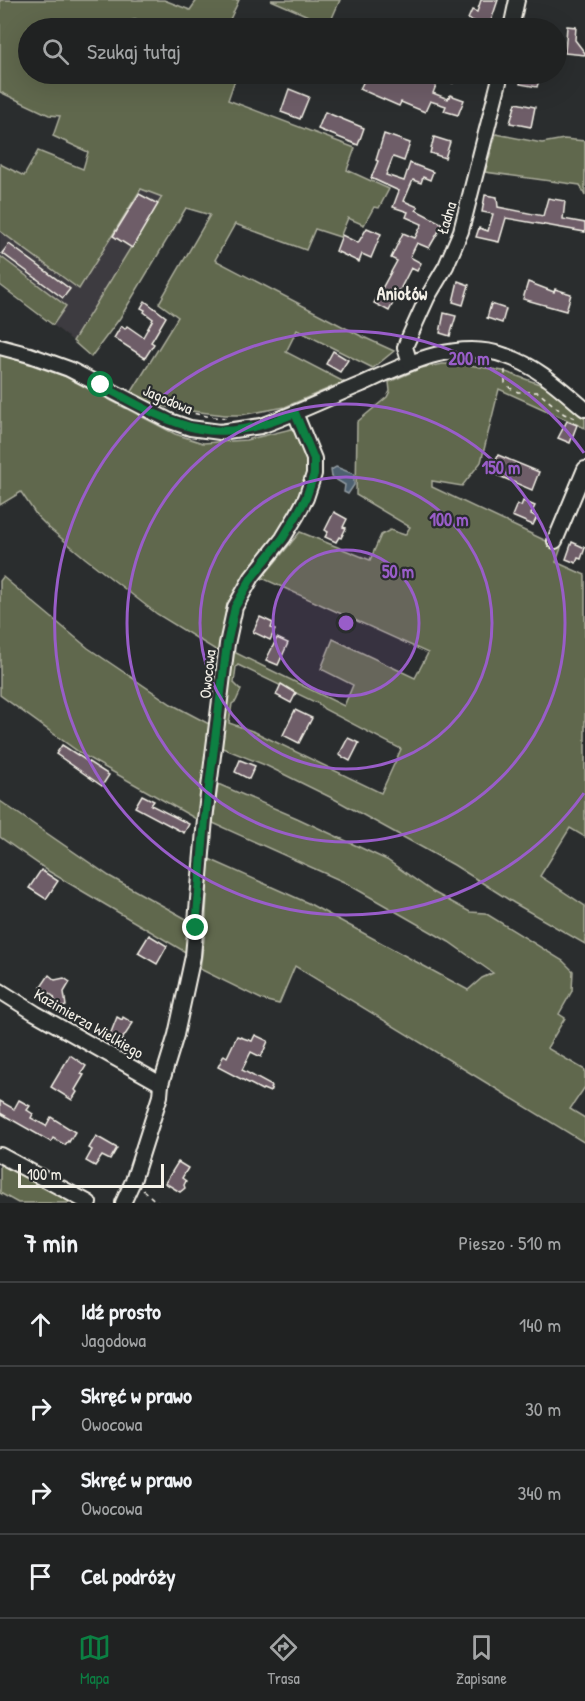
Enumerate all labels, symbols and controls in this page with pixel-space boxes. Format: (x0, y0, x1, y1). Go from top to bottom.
search box (18, 18, 567, 84)
icon: search (39, 35, 72, 68)
text: Szukaj tutaj (87, 36, 181, 66)
street label: Ładna (431, 199, 461, 237)
district label: Aniołów (377, 281, 428, 306)
text: 200 m (449, 346, 489, 371)
route start (87, 371, 113, 397)
street label: Jagodowa (140, 379, 196, 419)
text: 150 m (482, 455, 520, 480)
text: 100 m (429, 507, 469, 532)
text: 50 m (382, 559, 414, 584)
centre of rings (336, 613, 356, 633)
street label: Owocowa (193, 648, 221, 700)
route end (182, 914, 208, 940)
street label: Kazimierza Wielkiego (30, 983, 148, 1064)
scale bar (18, 1161, 164, 1188)
text: 100 m (27, 1163, 62, 1185)
text: 7 min (24, 1225, 78, 1260)
text: Pieszo · 510 m (459, 1229, 561, 1256)
text: Idź prosto (81, 1296, 161, 1326)
icon: ahead (24, 1308, 57, 1341)
text: 140 m (519, 1311, 561, 1338)
text: Jagodowa (81, 1326, 146, 1353)
text: Skręć w prawo (81, 1380, 192, 1410)
icon: right (24, 1392, 57, 1425)
text: 30 m (525, 1395, 561, 1422)
text: Owocowa (81, 1410, 142, 1437)
text: Skręć w prawo (81, 1464, 192, 1494)
icon: right (24, 1476, 57, 1509)
text: 340 m (517, 1479, 561, 1506)
text: Owocowa (81, 1494, 142, 1521)
icon: arrive (24, 1560, 57, 1593)
text: Cel podróży (81, 1561, 176, 1591)
tab: Mapa (78, 1631, 111, 1689)
tab: Trasa (267, 1631, 300, 1689)
tab: Zapisane (456, 1631, 507, 1689)

